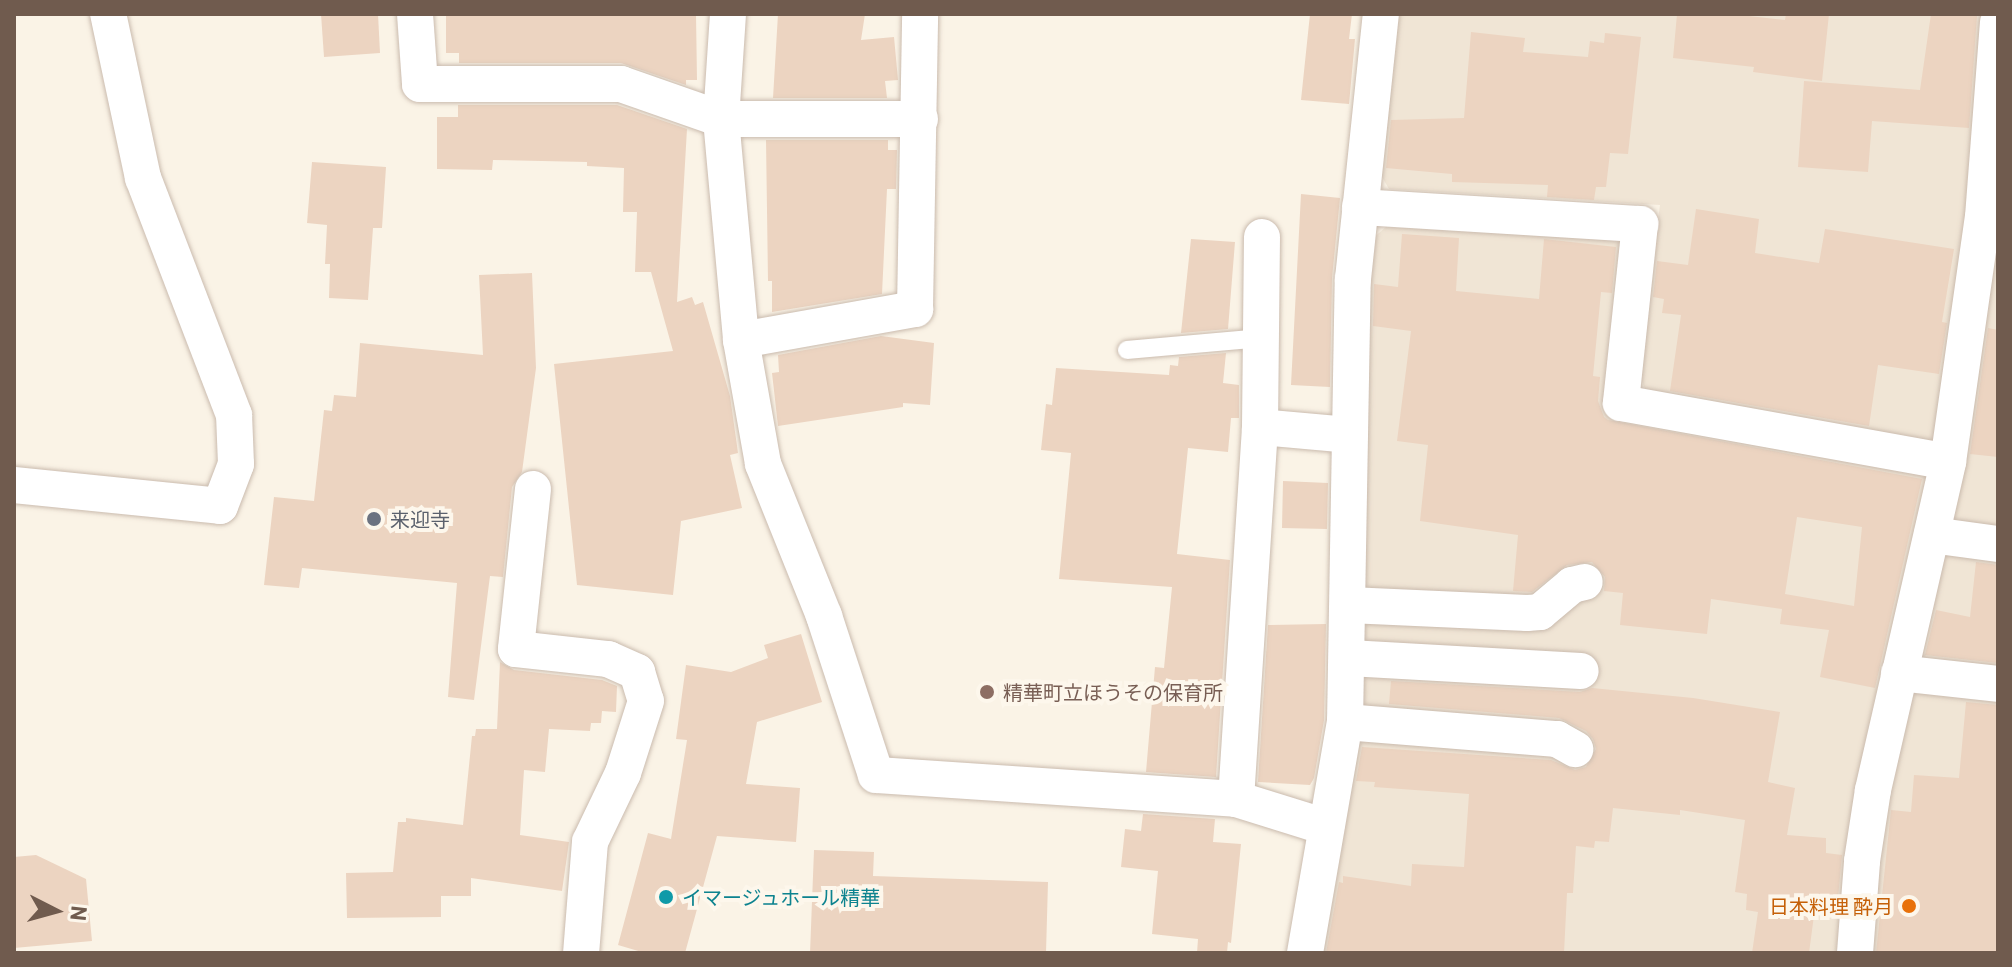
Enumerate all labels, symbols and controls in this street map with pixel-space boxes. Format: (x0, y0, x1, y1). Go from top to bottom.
place label: 来迎寺 (390, 507, 450, 531)
marker: 来迎寺 (365, 510, 383, 528)
place label: 精華町立ほうその保育所 (1003, 680, 1223, 704)
marker: 精華町立ほうその保育所 (978, 683, 996, 701)
north arrow (16, 871, 96, 951)
place label: イマージュホール精華 (682, 885, 882, 909)
marker: イマージュホール精華 (657, 888, 675, 906)
place label: 日本料理 酔月 (1769, 894, 1893, 918)
marker: 日本料理 酔月 (1900, 897, 1918, 915)
text: N (66, 905, 94, 922)

